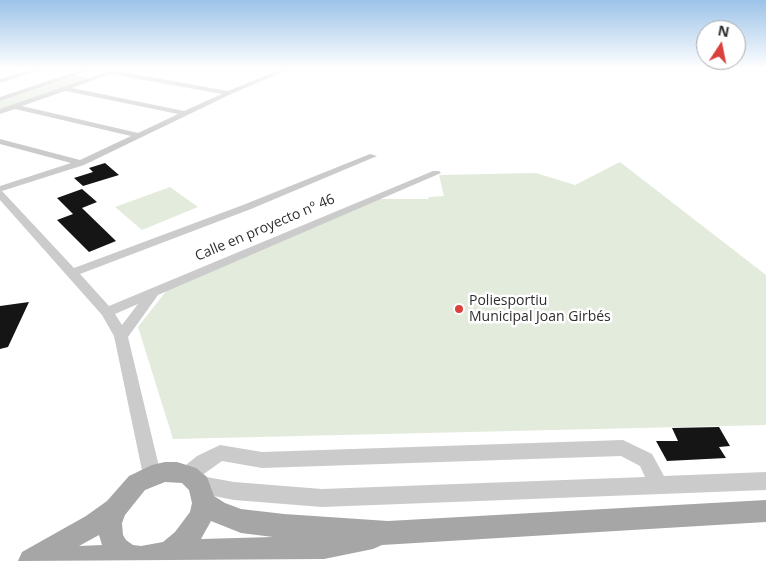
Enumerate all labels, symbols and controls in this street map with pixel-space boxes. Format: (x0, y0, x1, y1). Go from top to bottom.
north arrow (696, 20, 746, 70)
text: N (716, 20, 731, 41)
street label: Calle en proyecto nº 46 (193, 191, 337, 265)
place label: Poliesportiu Municipal Joan Girbés (469, 293, 611, 326)
marker: Poliesportiu Municipal Joan Girbés (453, 303, 465, 315)

